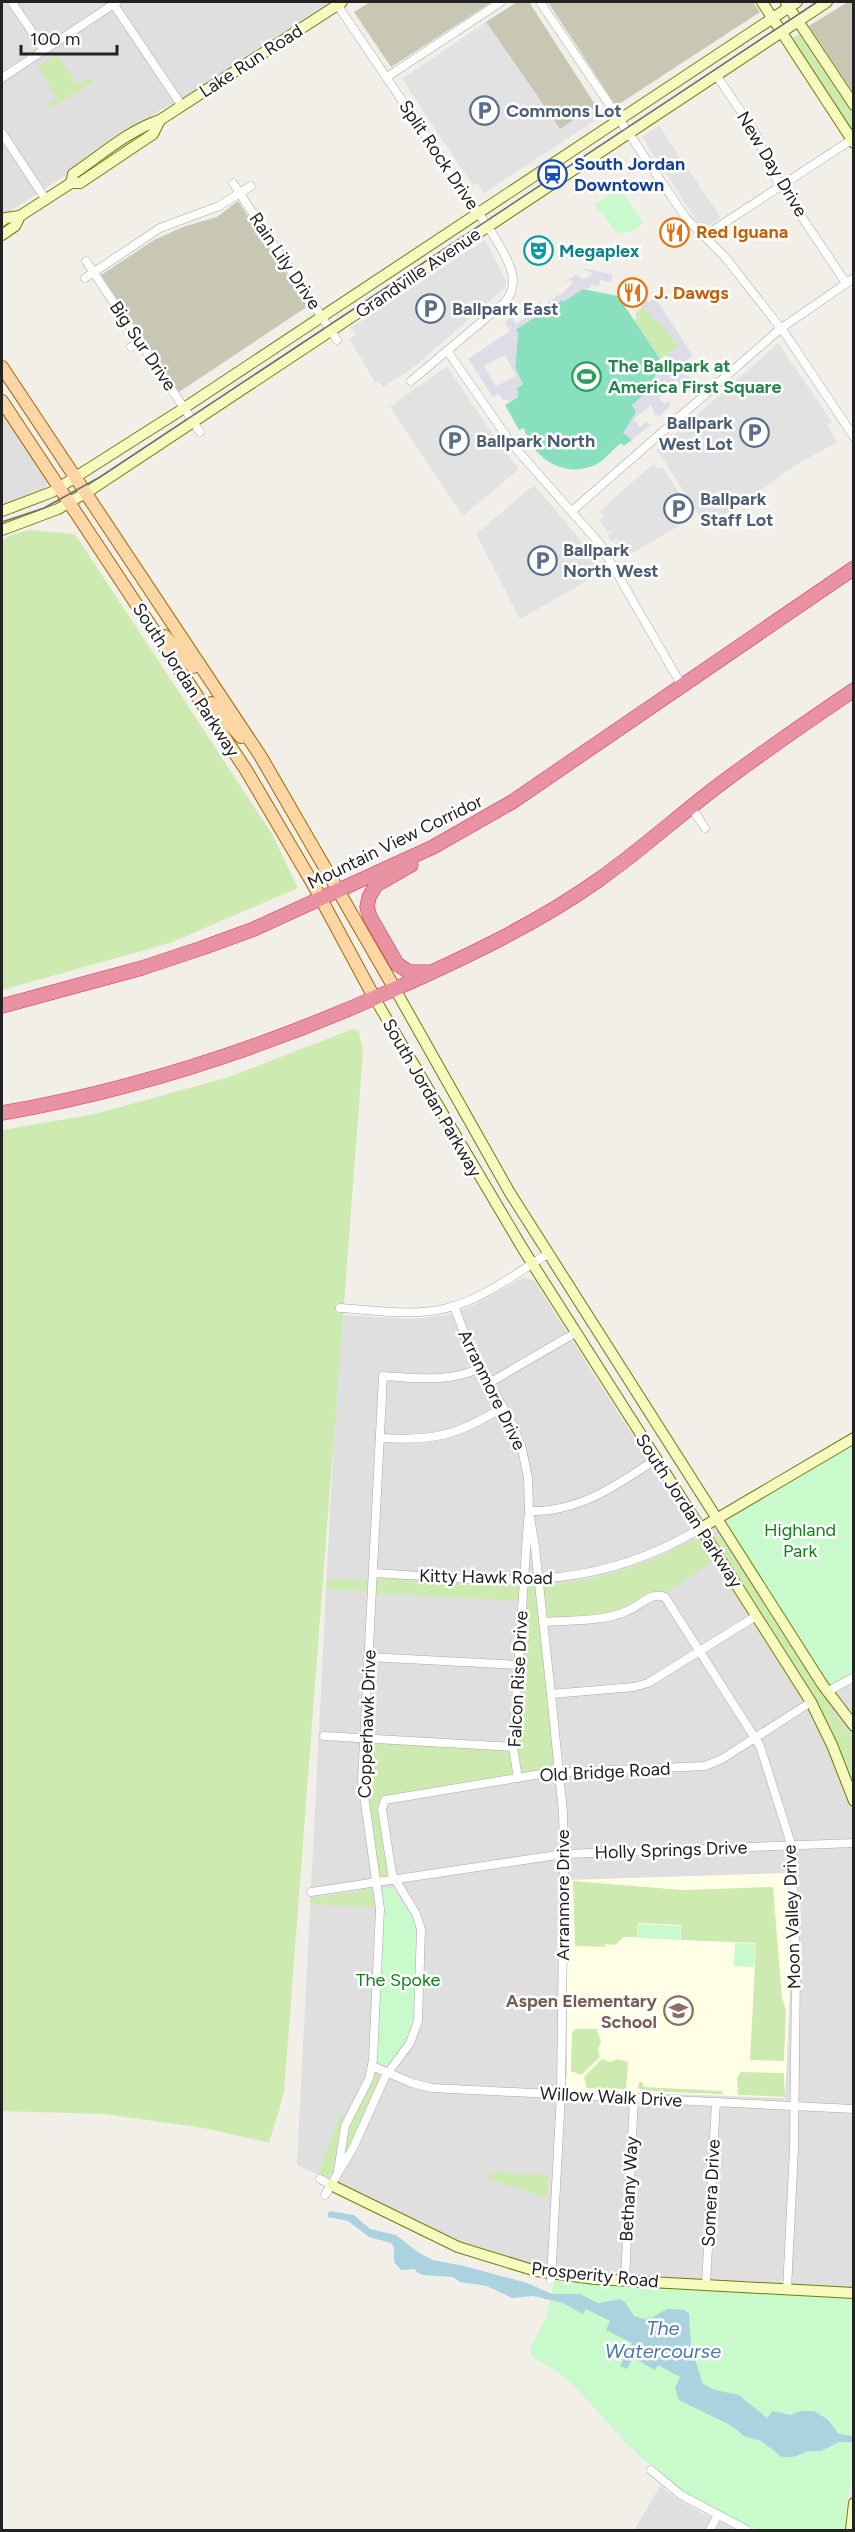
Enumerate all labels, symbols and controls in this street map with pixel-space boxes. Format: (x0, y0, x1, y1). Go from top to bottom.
scale bar (21, 18, 117, 56)
street label: Lake Run Road (195, 19, 307, 103)
text: 100 m (30, 28, 80, 50)
parking icon: Commons Lot (469, 95, 501, 127)
street label: Split Rock Drive (394, 96, 484, 214)
place label: Commons Lot (506, 100, 622, 122)
street label: New Day Drive (732, 107, 812, 221)
place label: South Jordan Downtown (574, 153, 685, 196)
station icon: South Jordan Downtown (537, 158, 569, 190)
street label: Rain Lily Drive (245, 208, 326, 314)
restaurant icon: Red Iguana (659, 216, 691, 248)
place label: Red Iguana (696, 221, 788, 243)
street label: Grandville Avenue (351, 223, 485, 323)
theatre icon: Megaplex (522, 235, 554, 267)
place label: Megaplex (559, 240, 640, 262)
restaurant icon: J. Dawgs (617, 277, 649, 309)
place label: J. Dawgs (654, 282, 729, 304)
parking icon: Ballpark East (415, 293, 447, 325)
street label: Big Sur Drive (105, 297, 181, 395)
place label: Ballpark East (452, 298, 559, 320)
place label: The Ballpark at America First Square (608, 355, 781, 398)
sports icon: The Ballpark at America First Square (571, 360, 603, 392)
place label: Ballpark West Lot (659, 412, 733, 455)
parking icon: Ballpark West Lot (738, 417, 770, 449)
parking icon: Ballpark North (439, 425, 471, 457)
place label: Ballpark North (476, 430, 595, 452)
place label: Ballpark Staff Lot (700, 488, 773, 531)
parking icon: Ballpark Staff Lot (663, 493, 695, 525)
place label: Ballpark North West (563, 539, 659, 582)
parking icon: Ballpark North West (526, 544, 558, 576)
street label: South Jordan Parkway (128, 599, 244, 762)
street label: Mountain View Corridor (304, 790, 486, 894)
street label: South Jordan Parkway (378, 1015, 487, 1182)
street label: Arranmore Drive (453, 1326, 531, 1454)
street label: South Jordan Parkway (631, 1430, 747, 1593)
park label: Highland Park (764, 1519, 836, 1562)
street label: Kitty Hawk Road (419, 1565, 553, 1589)
street label: Falcon Rise Drive (503, 1610, 533, 1748)
street label: Copperhawk Drive (353, 1649, 381, 1799)
street label: Old Bridge Road (539, 1758, 671, 1786)
street label: Arranmore Drive (552, 1829, 574, 1961)
street label: Holly Springs Drive (594, 1836, 748, 1864)
street label: Moon Valley Drive (778, 1844, 806, 1990)
park label: The Spoke (356, 1969, 441, 1991)
place label: Aspen Elementary School (506, 1990, 658, 2033)
school or university icon: Aspen Elementary School (662, 1995, 694, 2027)
street label: Willow Walk Drive (539, 2082, 683, 2112)
street label: Bethany Way (615, 2135, 643, 2242)
street label: Somera Drive (697, 2138, 725, 2247)
street label: Prosperity Road (530, 2257, 660, 2293)
water label: The Watercourse (605, 2316, 721, 2363)

